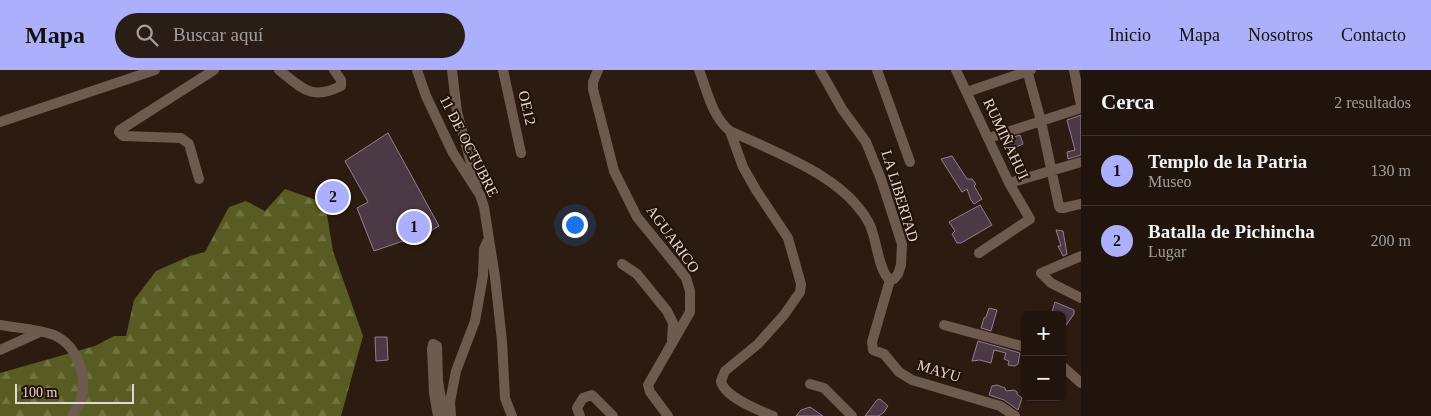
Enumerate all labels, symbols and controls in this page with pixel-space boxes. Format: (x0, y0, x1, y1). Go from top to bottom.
search box (115, 13, 465, 58)
icon: search (133, 21, 161, 49)
text: Mapa (25, 22, 85, 48)
text: Buscar aquí (173, 24, 263, 45)
text: Inicio (1109, 25, 1151, 45)
text: Mapa (1179, 25, 1220, 45)
text: Nosotros (1248, 25, 1313, 45)
text: Contacto (1341, 25, 1406, 45)
street label: OE12 (515, 89, 539, 127)
text: Cerca (1101, 90, 1154, 114)
street label: 11 DE OCTUBRE (436, 92, 502, 200)
text: 2 resultados (1334, 94, 1411, 111)
street label: RUMIÑAHUI (980, 96, 1032, 182)
street label: LA LIBERTAD (878, 148, 922, 244)
text: Templo de la Patria (1148, 151, 1307, 172)
text: 1 (1113, 162, 1121, 179)
text: 130 m (1371, 162, 1411, 179)
text: Museo (1148, 173, 1192, 190)
pin: 2 (317, 178, 349, 216)
street label: AGUARICO (643, 202, 703, 276)
pin: 1 (398, 208, 430, 246)
your location (562, 212, 588, 238)
text: Batalla de Pichincha (1148, 221, 1315, 242)
text: 2 (1113, 232, 1121, 249)
text: 200 m (1371, 232, 1411, 249)
text: Lugar (1148, 243, 1186, 260)
map controls (1021, 311, 1066, 401)
button: + (1021, 311, 1066, 356)
button: − (1021, 356, 1066, 401)
street label: MAYU (915, 357, 963, 385)
scale bar (15, 381, 134, 404)
text: 100 m (22, 385, 57, 400)

